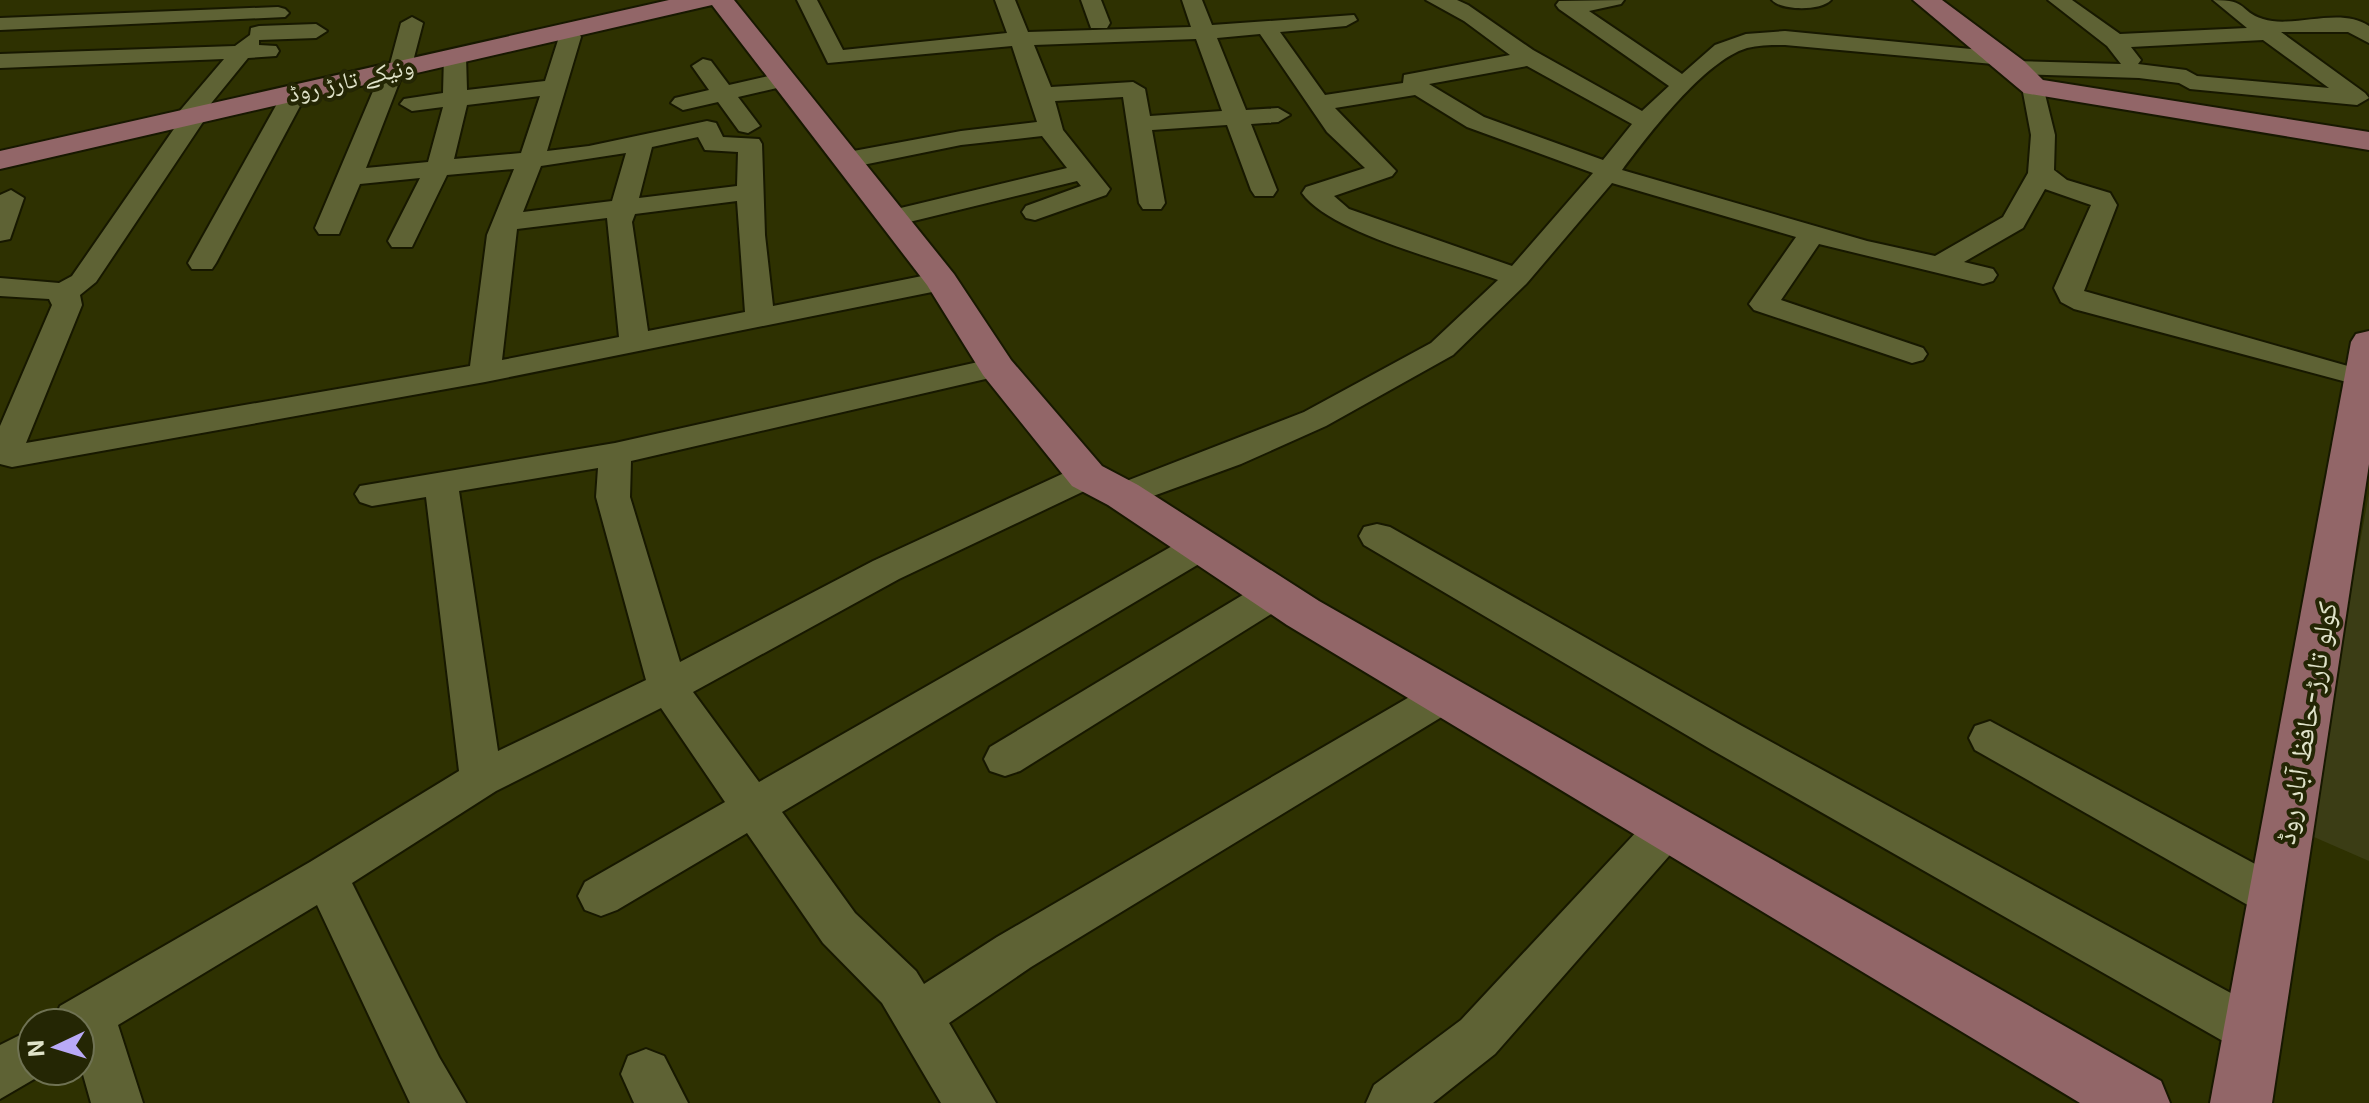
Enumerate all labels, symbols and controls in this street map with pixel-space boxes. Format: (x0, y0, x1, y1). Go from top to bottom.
street label: ونیکے تارڑ روڈ (285, 51, 416, 108)
street label: کولو تارڑ-حافظ آباد روڈ (2268, 599, 2344, 847)
north arrow (16, 1007, 96, 1087)
text: N (22, 1039, 50, 1058)

